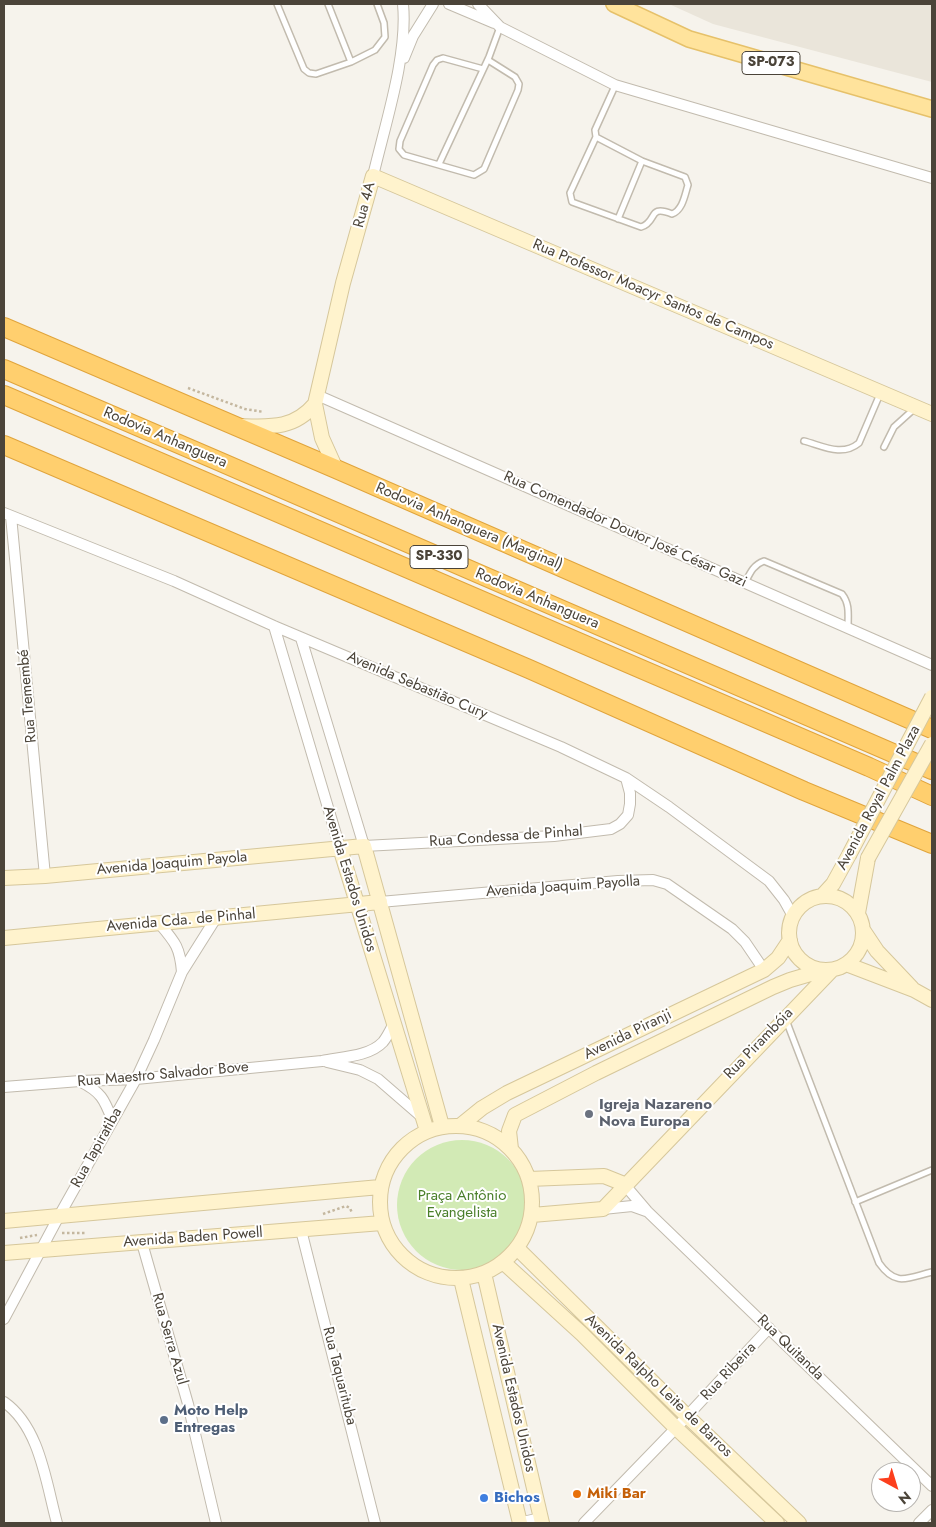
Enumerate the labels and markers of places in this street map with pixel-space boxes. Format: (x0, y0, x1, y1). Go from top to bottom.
place label: Igreja Nazareno Nova Europa (599, 1096, 712, 1131)
marker: Igreja Nazareno Nova Europa (583, 1108, 595, 1120)
place label: Moto Help Entregas (174, 1402, 248, 1437)
marker: Moto Help Entregas (158, 1414, 170, 1426)
place label: Miki Bar (587, 1485, 646, 1503)
marker: Miki Bar (571, 1488, 583, 1500)
place label: Bichos (494, 1489, 540, 1507)
marker: Bichos (478, 1492, 490, 1504)

